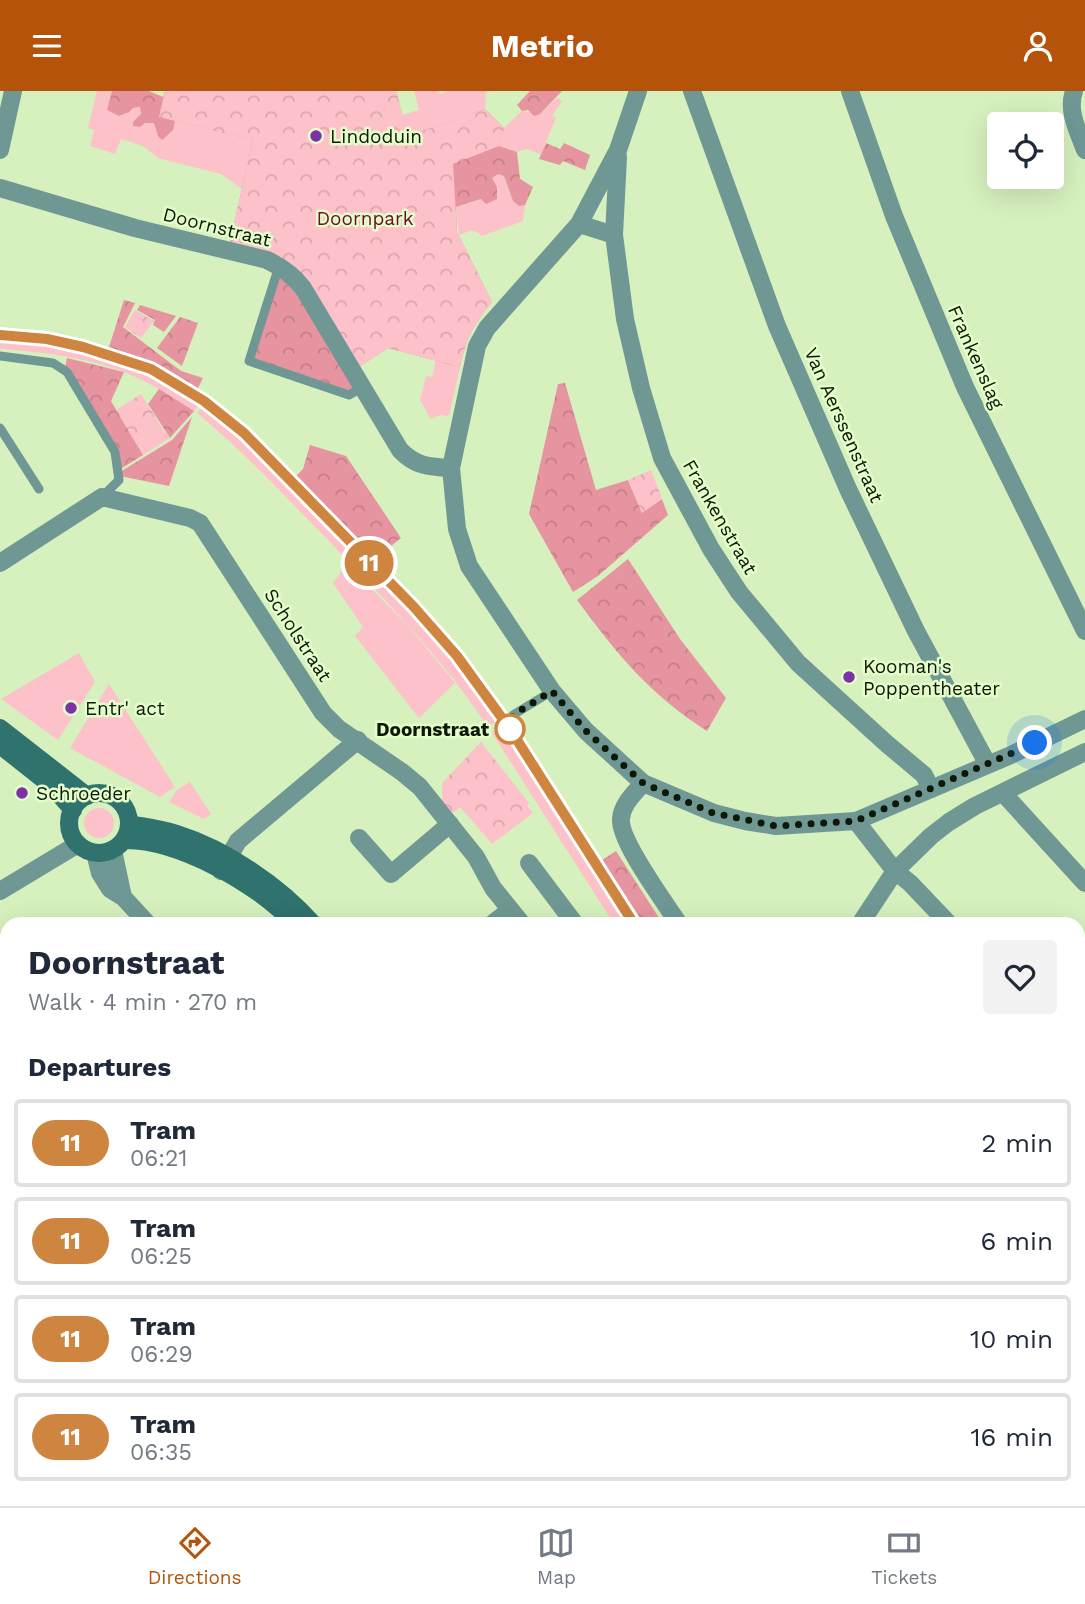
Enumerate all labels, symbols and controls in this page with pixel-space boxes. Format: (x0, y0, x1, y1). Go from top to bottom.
icon: menu (28, 27, 66, 65)
text: Metrio (491, 27, 594, 65)
icon: person (1019, 27, 1057, 65)
map controls (987, 112, 1064, 189)
button: locate (987, 112, 1064, 189)
place label: Lindoduin (330, 125, 422, 148)
marker: Lindoduin (308, 128, 324, 144)
street label: Doornstraat (161, 202, 273, 252)
park label: Doornpark (316, 207, 414, 230)
street label: Frankenslag (943, 302, 1009, 413)
street label: Van Aerssenstraat (799, 344, 889, 506)
street label: Frankenstraat (678, 456, 762, 578)
line badge: 11 (338, 540, 400, 586)
text: 11 (359, 549, 379, 577)
street label: Scholstraat (259, 584, 337, 686)
place label: Kooman's Poppentheater (863, 655, 1000, 700)
marker: Kooman's Poppentheater (841, 669, 857, 685)
place label: Entr' act (85, 697, 165, 720)
marker: Entr' act (63, 700, 79, 716)
marker: Doornstraat (495, 714, 525, 744)
place label: Doornstraat (376, 718, 490, 741)
your location (1017, 725, 1052, 760)
place label: Schroeder (36, 782, 131, 805)
marker: Schroeder (14, 785, 30, 801)
button: heart (983, 940, 1057, 1014)
text: Doornstraat (28, 943, 224, 982)
text: Walk · 4 min · 270 m (28, 989, 257, 1016)
text: Departures (28, 1052, 171, 1082)
text: Tram (130, 1115, 196, 1145)
text: 2 min (981, 1128, 1053, 1158)
text: 11 (60, 1129, 81, 1157)
text: 06:21 (130, 1145, 187, 1172)
text: Tram (130, 1213, 196, 1243)
text: 6 min (981, 1226, 1053, 1256)
text: 11 (60, 1227, 81, 1255)
text: 06:25 (130, 1243, 192, 1270)
text: Tram (130, 1311, 196, 1341)
text: 10 min (970, 1324, 1053, 1354)
text: 11 (60, 1325, 81, 1353)
text: 06:29 (130, 1341, 193, 1368)
text: Tram (130, 1409, 196, 1439)
text: 16 min (970, 1422, 1053, 1452)
text: 11 (60, 1423, 81, 1451)
text: 06:35 (130, 1439, 192, 1466)
tab: Directions (148, 1524, 242, 1589)
tab: Map (537, 1524, 576, 1589)
tab: Tickets (871, 1524, 937, 1589)

